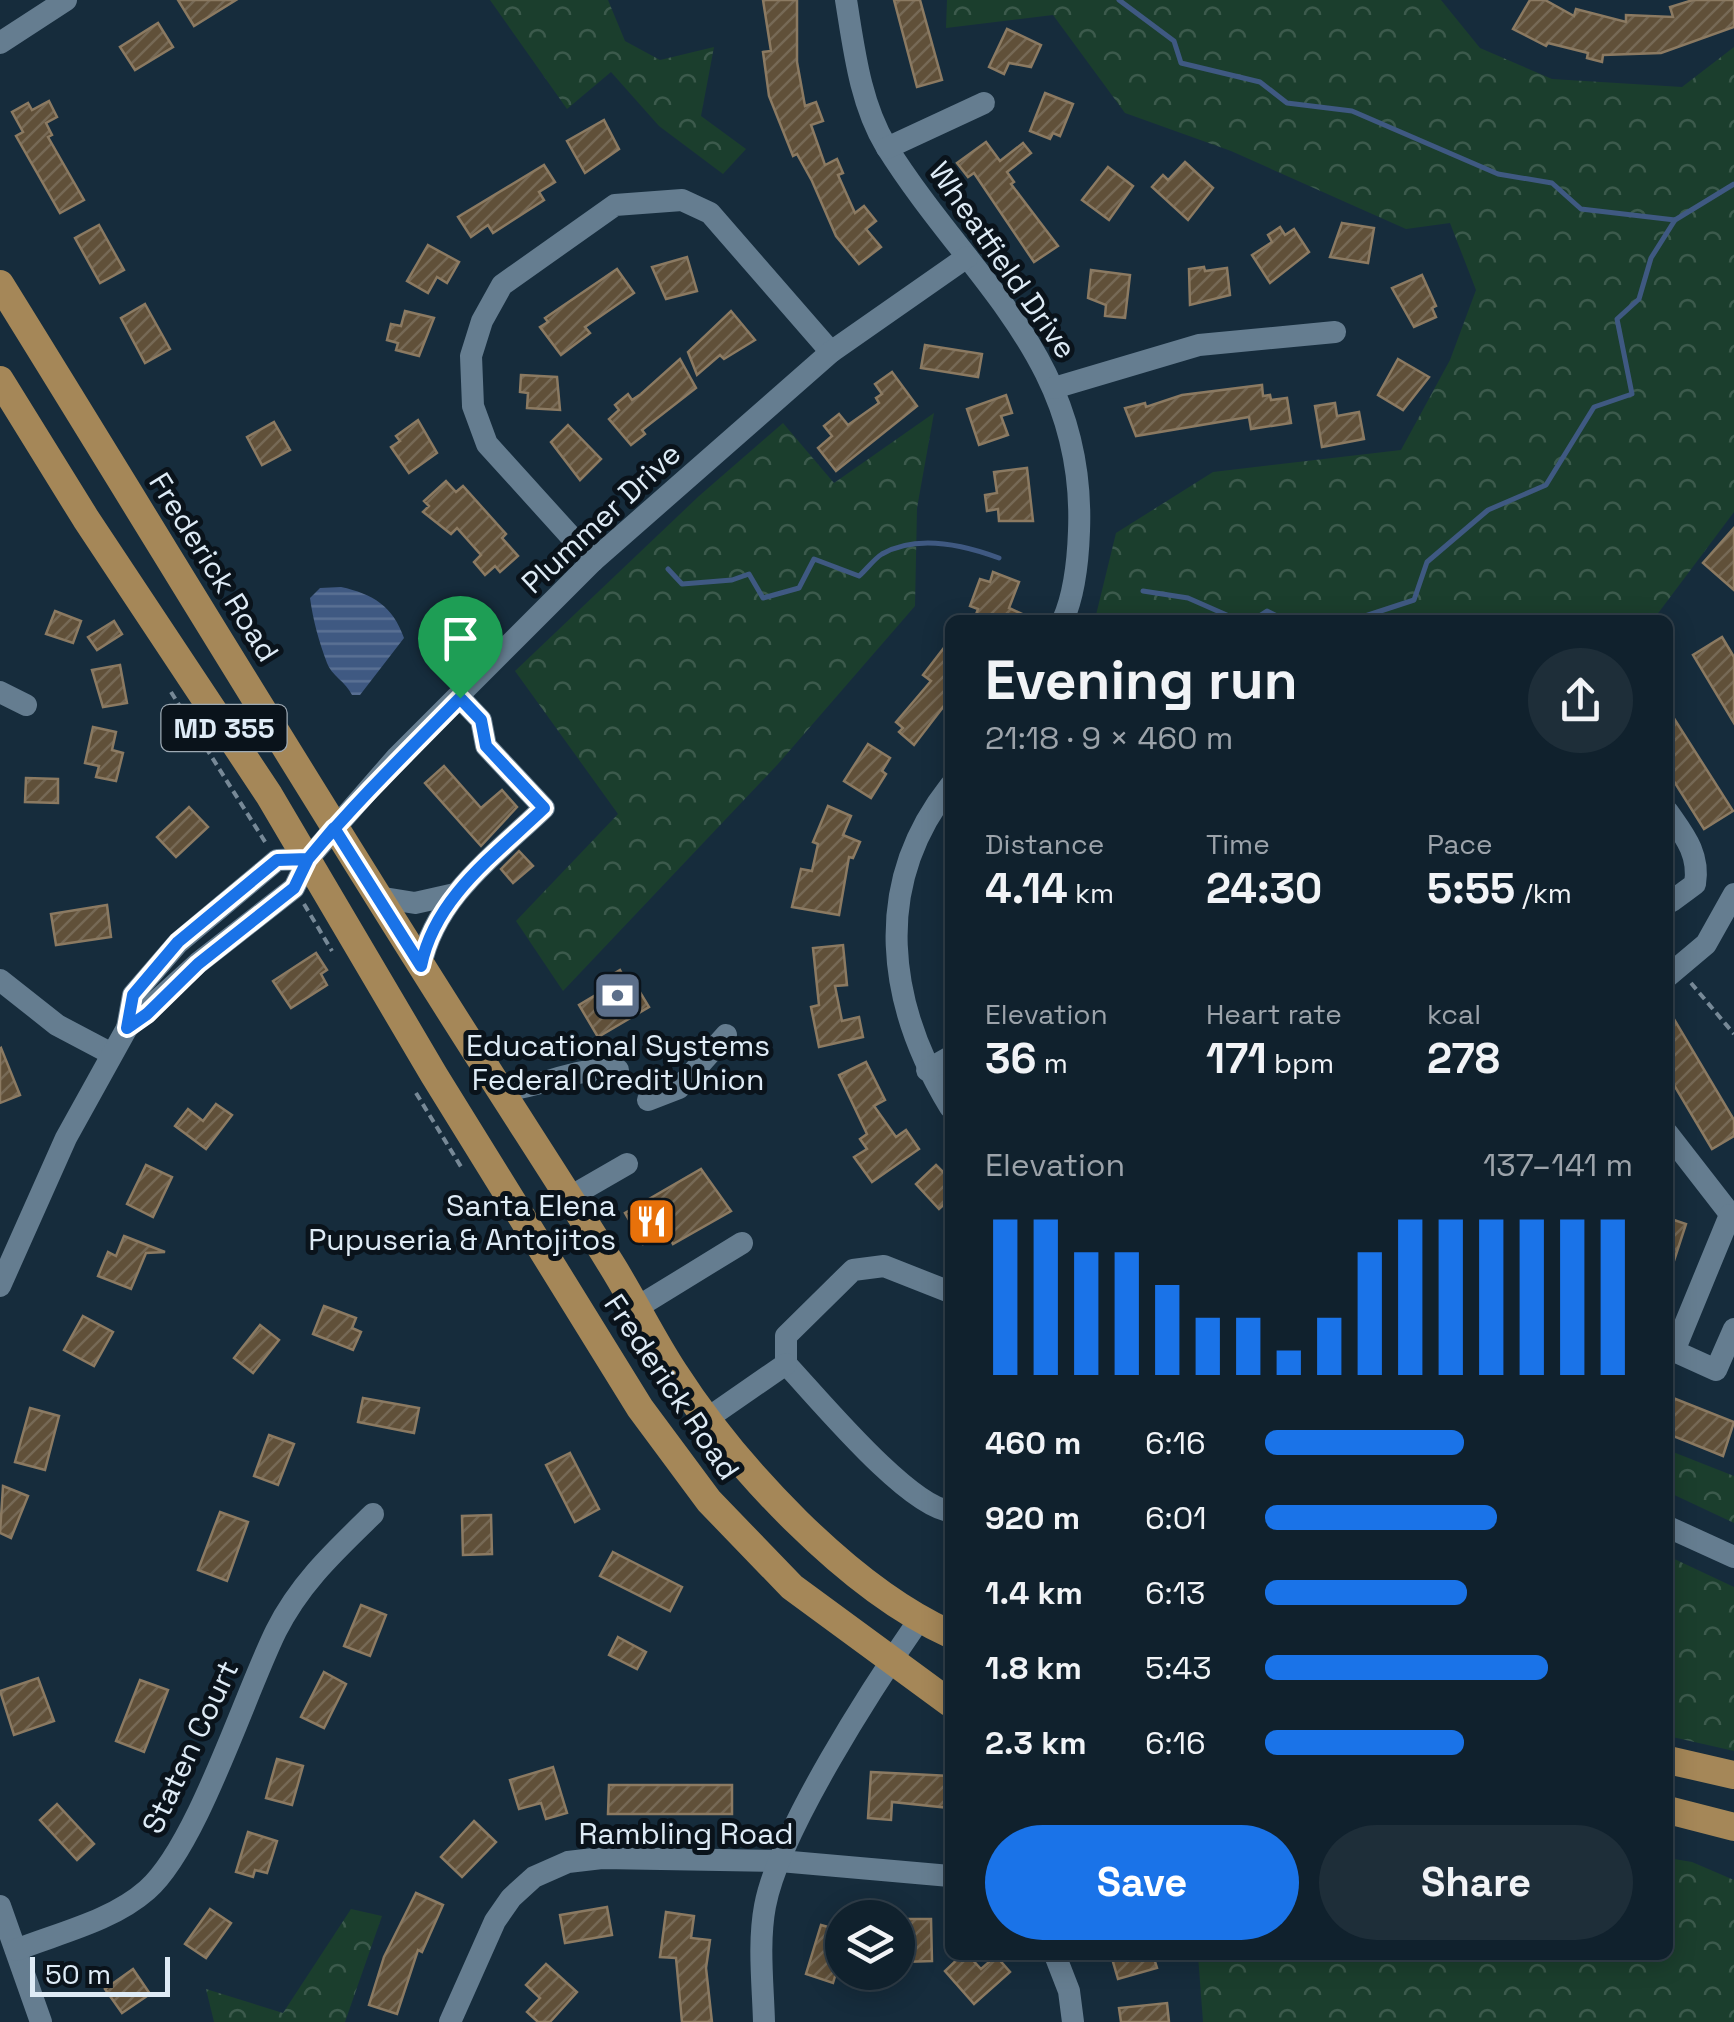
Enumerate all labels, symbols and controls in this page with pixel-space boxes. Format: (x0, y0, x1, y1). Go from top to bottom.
street label: Wheatfield Drive (920, 154, 1086, 366)
street label: Plummer Drive (513, 434, 689, 602)
street label: Frederick Road (140, 465, 288, 669)
pin (418, 596, 503, 699)
icon: arrive (433, 611, 488, 666)
text: Evening run (985, 645, 1298, 715)
button: share (1528, 648, 1633, 753)
road number: MD 355 (162, 705, 286, 751)
text: 21:18 · 9 × 460 m (985, 718, 1233, 758)
text: Distance (985, 826, 1104, 862)
text: Time (1206, 826, 1270, 862)
text: Pace (1427, 826, 1493, 862)
text: 4.14 (985, 862, 1068, 915)
text: 24:30 (1206, 862, 1322, 915)
text: 5:55 (1427, 862, 1515, 915)
text: km (1068, 875, 1114, 911)
text: /km (1515, 875, 1572, 911)
bank icon: Educational Systems Federal Credit Union (592, 970, 644, 1022)
text: Elevation (985, 996, 1108, 1032)
text: Heart rate (1206, 996, 1342, 1032)
text: kcal (1427, 996, 1481, 1032)
place label: Educational Systems Federal Credit Union (466, 1026, 770, 1099)
text: 36 (985, 1032, 1037, 1085)
text: 171 (1206, 1032, 1267, 1085)
text: 278 (1427, 1032, 1500, 1085)
text: m (1037, 1045, 1068, 1081)
text: bpm (1267, 1045, 1334, 1081)
text: Elevation (985, 1145, 1125, 1185)
text: 137–141 m (1483, 1145, 1633, 1185)
place label: Santa Elena Pupuseria & Antojitos (308, 1186, 616, 1259)
restaurant icon: Santa Elena Pupuseria & Antojitos (625, 1196, 677, 1248)
street label: Frederick Road (595, 1287, 749, 1487)
text: 460 m (985, 1423, 1081, 1463)
text: 6:16 (1145, 1423, 1206, 1463)
text: 920 m (985, 1498, 1080, 1538)
text: 6:01 (1145, 1498, 1207, 1538)
text: 1.4 km (985, 1573, 1083, 1613)
text: 6:13 (1145, 1573, 1205, 1613)
text: 1.8 km (985, 1648, 1082, 1688)
text: 5:43 (1145, 1648, 1212, 1688)
street label: Staten Court (133, 1654, 247, 1840)
text: 2.3 km (985, 1723, 1087, 1763)
text: 6:16 (1145, 1723, 1206, 1763)
street label: Rambling Road (579, 1814, 794, 1853)
button: Save (985, 1825, 1299, 1940)
button: Share (1319, 1825, 1633, 1940)
map controls (825, 1900, 915, 1990)
button: layers (825, 1900, 915, 1990)
scale bar (30, 1952, 170, 1996)
text: 50 m (45, 1956, 111, 1992)

